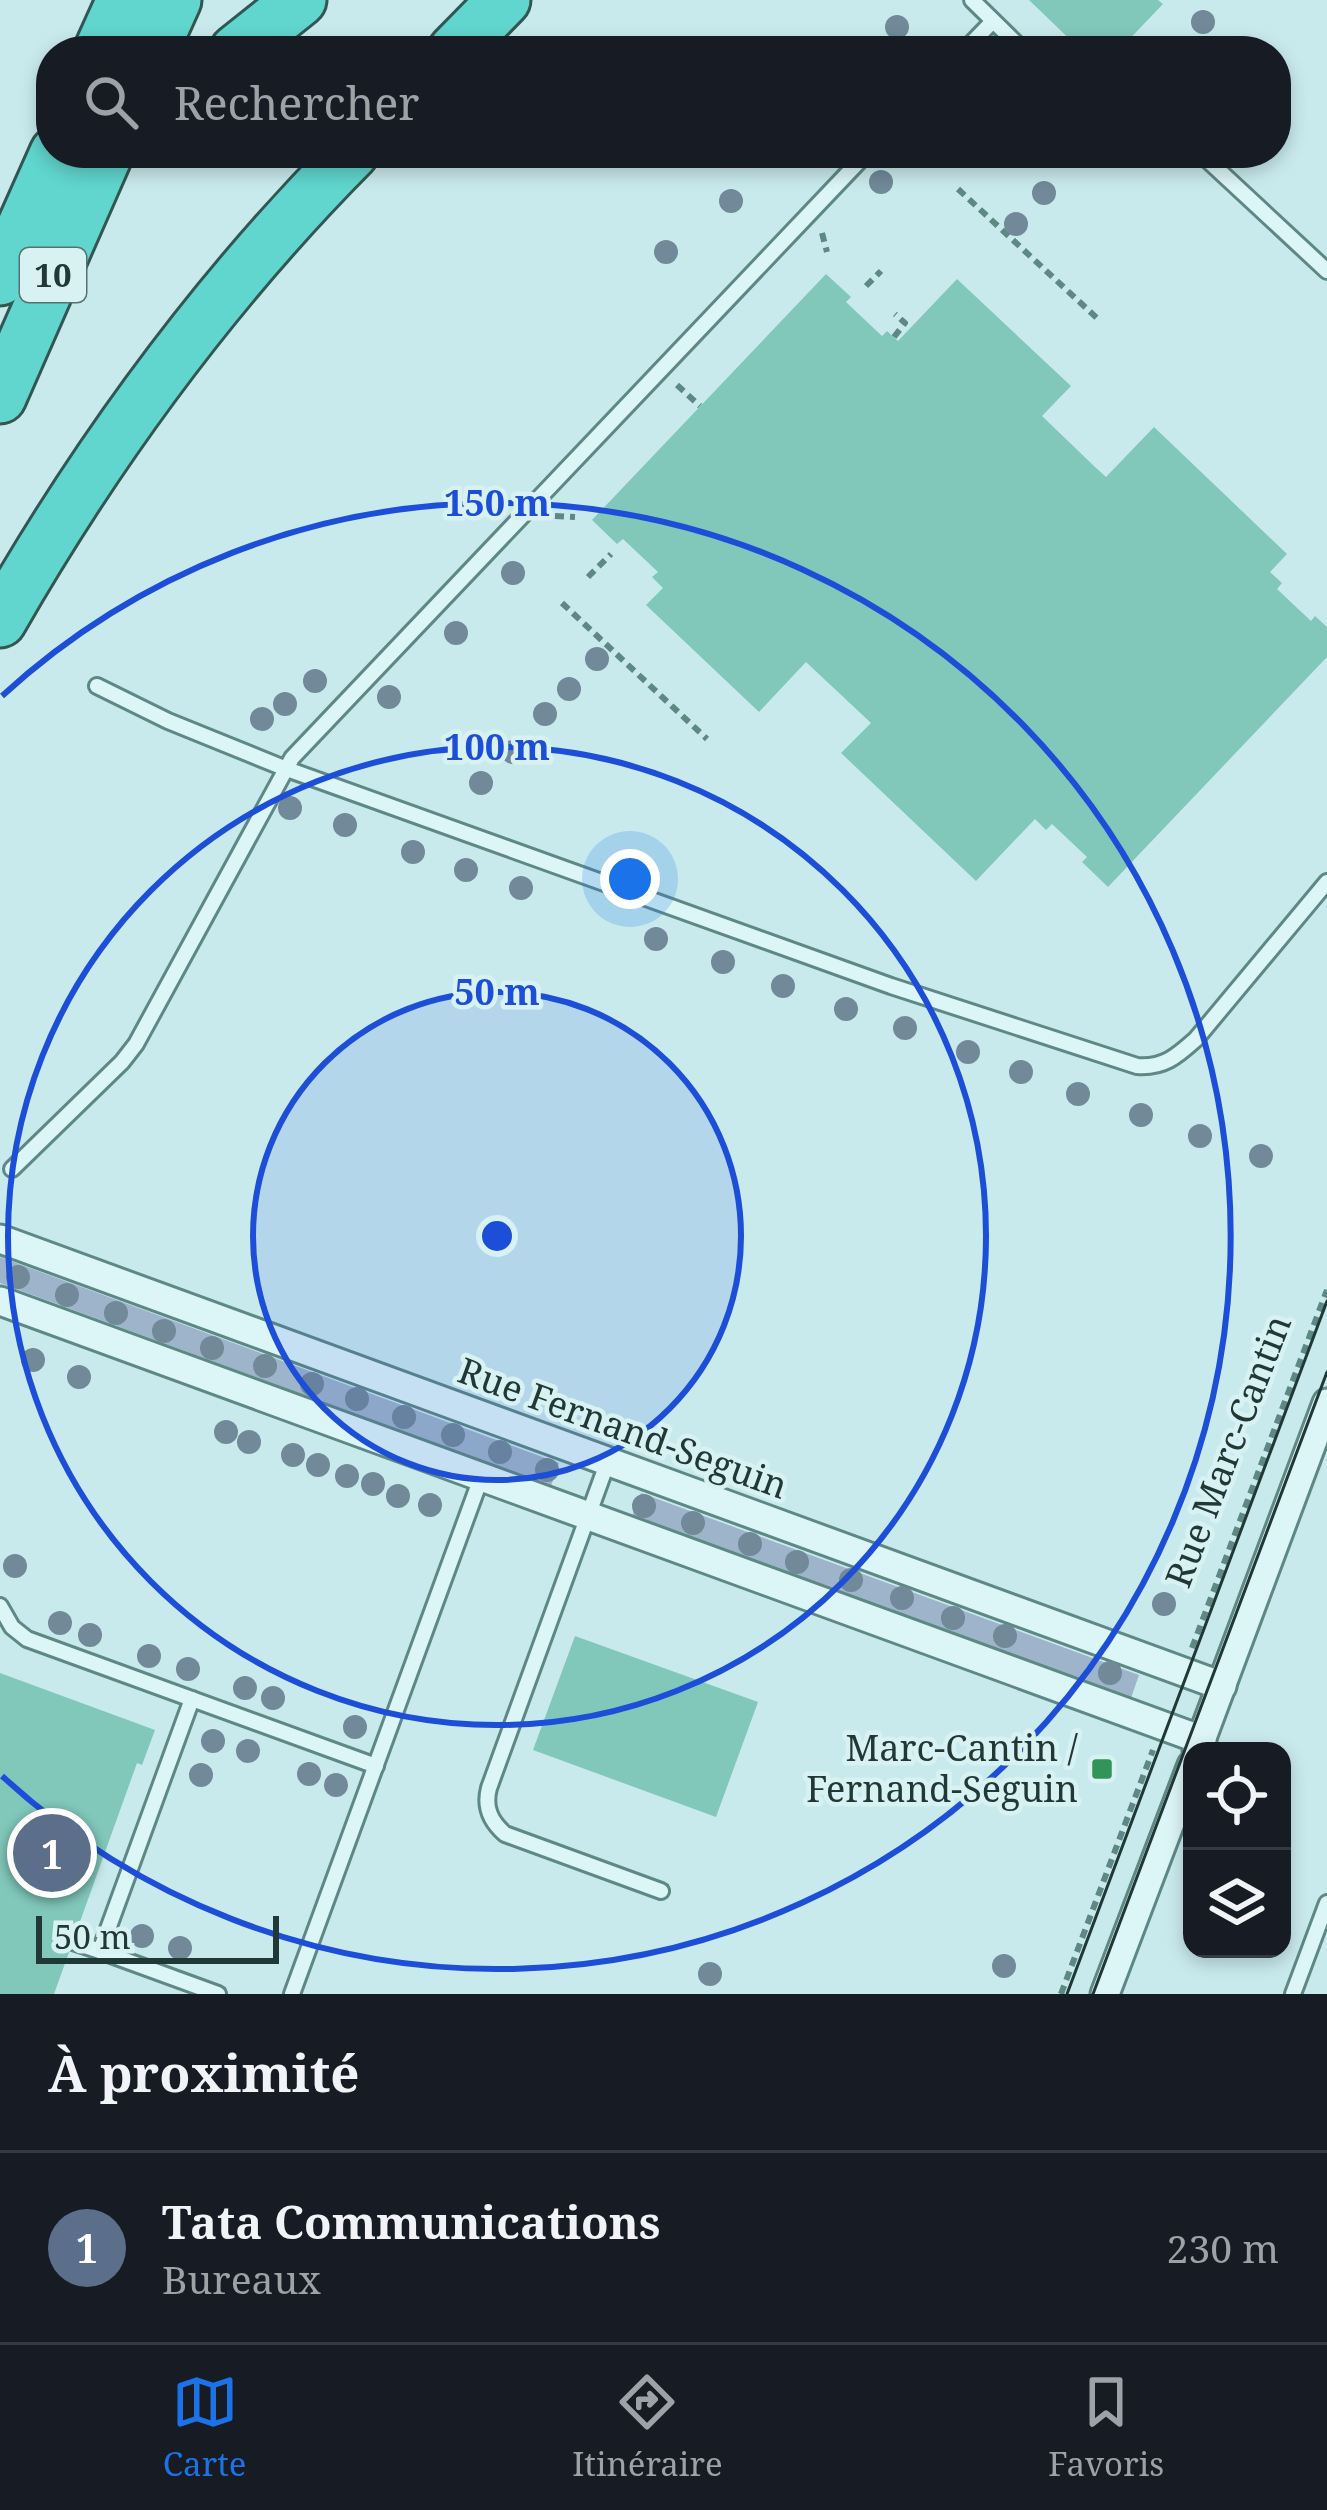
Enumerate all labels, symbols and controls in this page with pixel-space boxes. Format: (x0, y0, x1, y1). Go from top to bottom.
search box (36, 36, 1291, 168)
icon: search (78, 69, 144, 135)
text: Rechercher (174, 72, 420, 133)
road number: 10 (20, 248, 86, 302)
text: 150 m (444, 478, 550, 527)
text: 100 m (444, 722, 550, 771)
your location (600, 849, 660, 909)
text: 50 m (454, 967, 540, 1016)
centre of rings (476, 1215, 518, 1257)
street label: Rue Marc-Cantin (1153, 1308, 1302, 1594)
street label: Rue Fernand-Seguin (452, 1345, 795, 1510)
place label: Marc-Cantin / Fernand-Seguin (806, 1723, 1079, 1813)
map controls (1183, 1742, 1291, 1958)
button: locate (1183, 1742, 1291, 1850)
marker: Marc-Cantin / Fernand-Seguin (1089, 1756, 1115, 1782)
pin: 1 (13, 1808, 91, 1898)
button: layers (1183, 1850, 1291, 1958)
scale bar (36, 1910, 279, 1963)
text: 50 m (54, 1914, 131, 1959)
text: À proximité (48, 2037, 360, 2107)
text: Tata Communications (162, 2191, 660, 2252)
text: 1 (76, 2221, 98, 2274)
text: 230 m (1167, 2221, 1279, 2274)
text: Bureaux (162, 2252, 321, 2305)
tab: Carte (163, 2369, 246, 2486)
tab: Itinéraire (572, 2369, 723, 2486)
tab: Favoris (1048, 2369, 1164, 2486)

